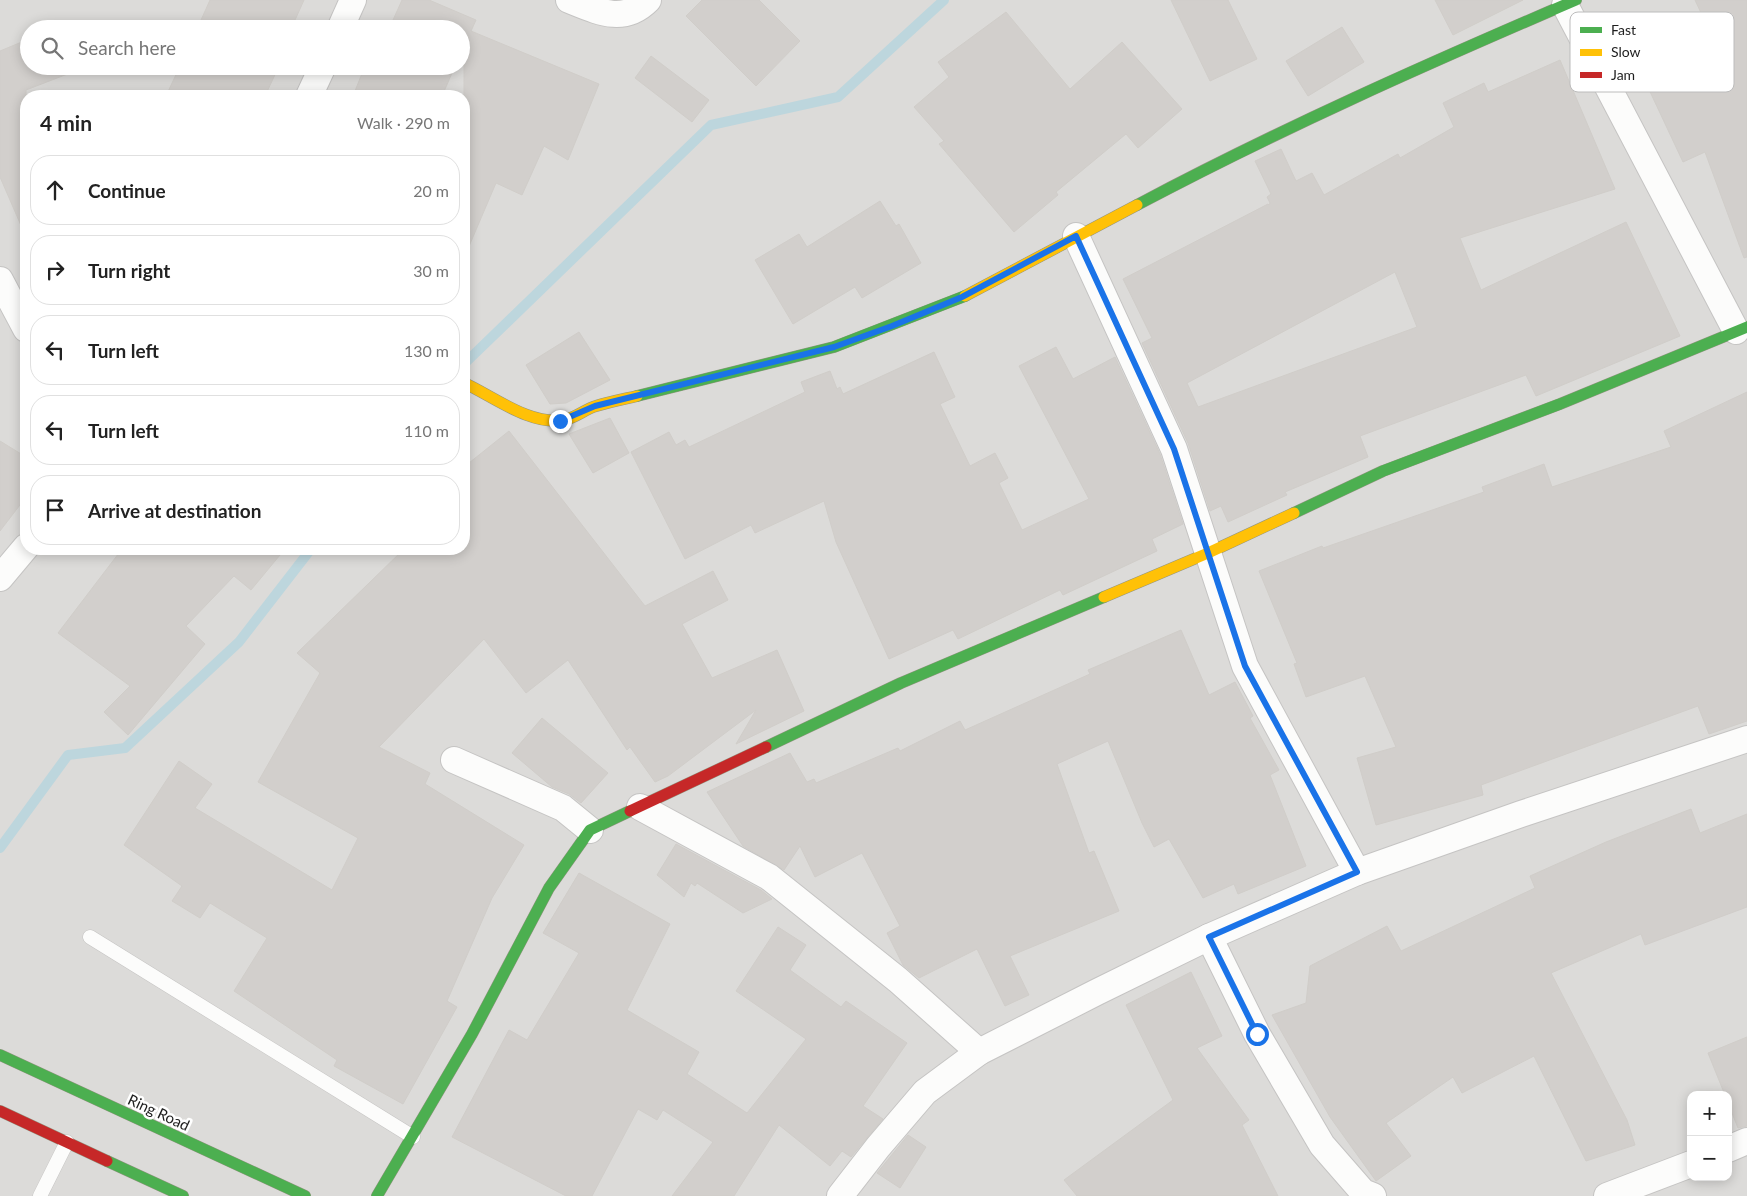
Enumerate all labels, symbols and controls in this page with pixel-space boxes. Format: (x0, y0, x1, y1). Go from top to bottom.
legend (1570, 12, 1734, 92)
search box (20, 20, 470, 75)
text: Fast (1611, 21, 1636, 38)
icon: search (38, 34, 66, 62)
text: Search here (78, 36, 176, 59)
text: Slow (1611, 43, 1641, 60)
text: Jam (1611, 66, 1635, 83)
text: 4 min (40, 110, 92, 135)
text: Walk · 290 m (357, 113, 450, 132)
icon: ahead (41, 176, 69, 204)
text: Continue (88, 179, 166, 202)
text: 20 m (413, 181, 449, 200)
icon: right (41, 256, 69, 284)
text: Turn right (88, 259, 170, 282)
text: 30 m (413, 261, 449, 280)
icon: left (41, 336, 69, 364)
text: Turn left (88, 339, 159, 362)
text: 130 m (404, 341, 449, 360)
route end (549, 410, 572, 433)
icon: left (41, 416, 69, 444)
text: Turn left (88, 419, 159, 442)
text: 110 m (404, 421, 449, 440)
icon: arrive (41, 496, 69, 524)
text: Arrive at destination (88, 499, 261, 522)
route start (1246, 1023, 1269, 1046)
street label: Ring Road (125, 1090, 193, 1134)
map controls (1687, 1091, 1732, 1181)
button: + (1687, 1091, 1732, 1136)
button: − (1687, 1136, 1732, 1181)

